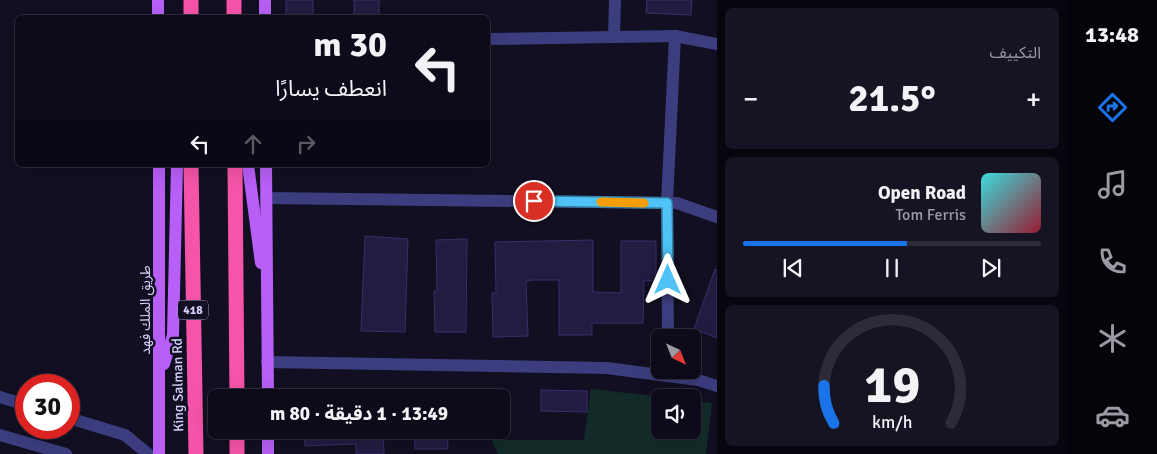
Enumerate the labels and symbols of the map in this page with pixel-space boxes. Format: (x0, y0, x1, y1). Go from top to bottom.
pin (513, 180, 555, 222)
position arrow (641, 253, 693, 305)
street label: طريق الملك فهد (137, 265, 155, 355)
road number: 418 (178, 300, 208, 320)
north arrow (651, 329, 701, 379)
street label: King Salman Rd (169, 338, 187, 432)
speed limit sign: 30 (15, 374, 80, 439)

